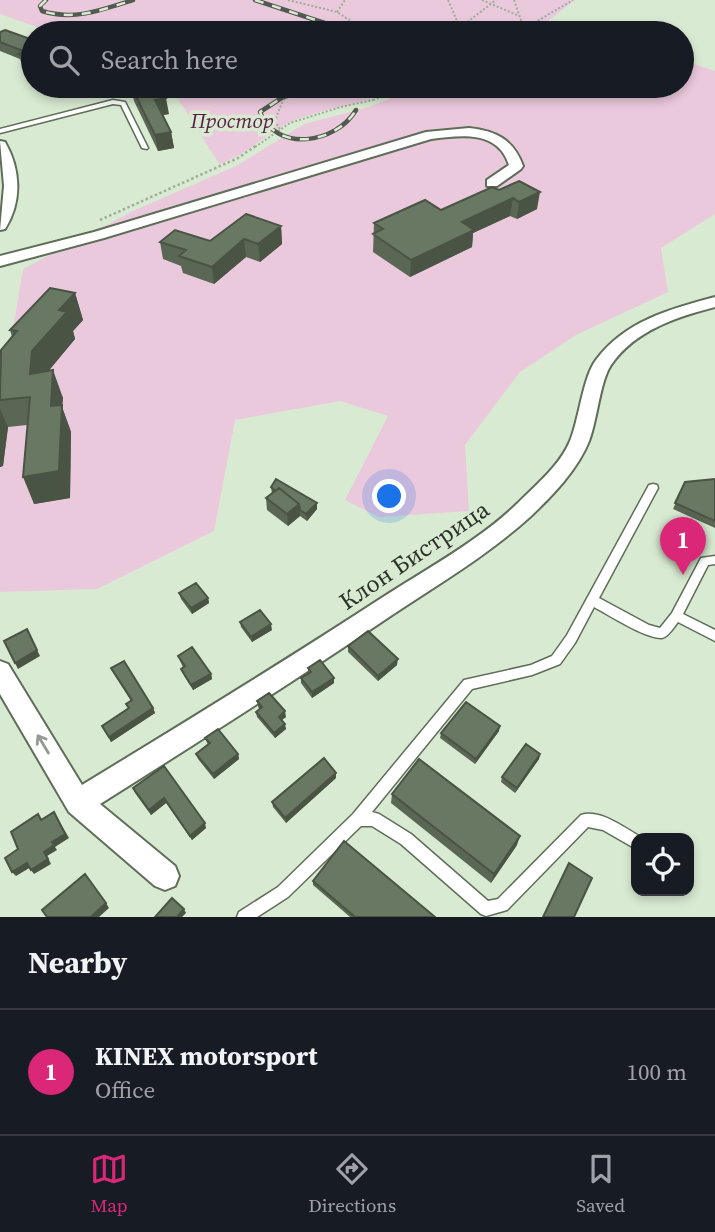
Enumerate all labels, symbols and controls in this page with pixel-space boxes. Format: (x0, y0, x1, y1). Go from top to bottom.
search box (21, 21, 694, 98)
icon: search (45, 41, 83, 79)
text: Search here (101, 42, 238, 78)
park label: Простор (190, 106, 274, 135)
your location (372, 479, 406, 513)
street label: Клон Бистрица (333, 492, 496, 617)
pin: 1 (660, 517, 706, 575)
one-way arrow (36, 735, 50, 755)
map controls (631, 833, 694, 896)
button: locate (631, 833, 694, 896)
text: Nearby (28, 942, 127, 983)
text: KINEX motorsport (95, 1038, 318, 1074)
text: 1 (45, 1056, 57, 1088)
text: 100 m (626, 1056, 687, 1088)
text: Office (95, 1074, 155, 1106)
tab: Map (90, 1150, 128, 1218)
tab: Directions (308, 1150, 396, 1218)
tab: Saved (576, 1150, 625, 1218)

